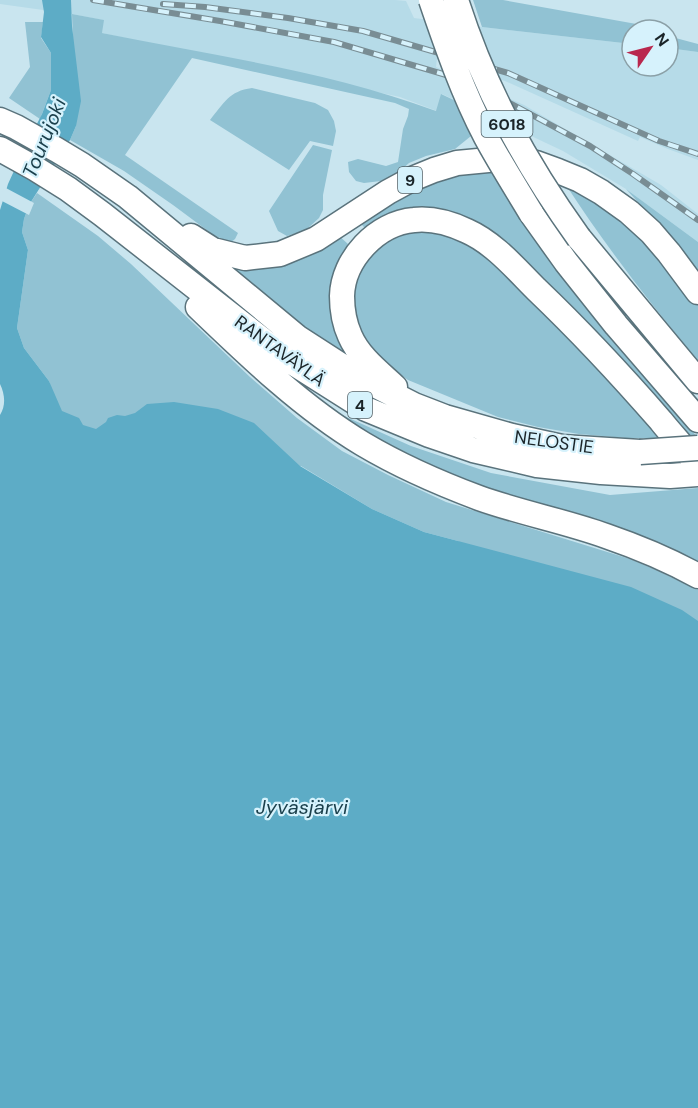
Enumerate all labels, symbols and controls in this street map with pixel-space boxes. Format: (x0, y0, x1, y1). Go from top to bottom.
north arrow (620, 18, 680, 78)
text: N (650, 29, 674, 50)
water label: Tourujoki (16, 93, 72, 182)
road number: 6018 (482, 111, 532, 137)
road number: 9 (398, 167, 422, 193)
street label: RANTAVÄYLÄ (230, 310, 330, 392)
road number: 4 (348, 392, 372, 418)
street label: NELOSTIE (513, 425, 595, 459)
water label: Jyväsjärvi (256, 794, 349, 820)

